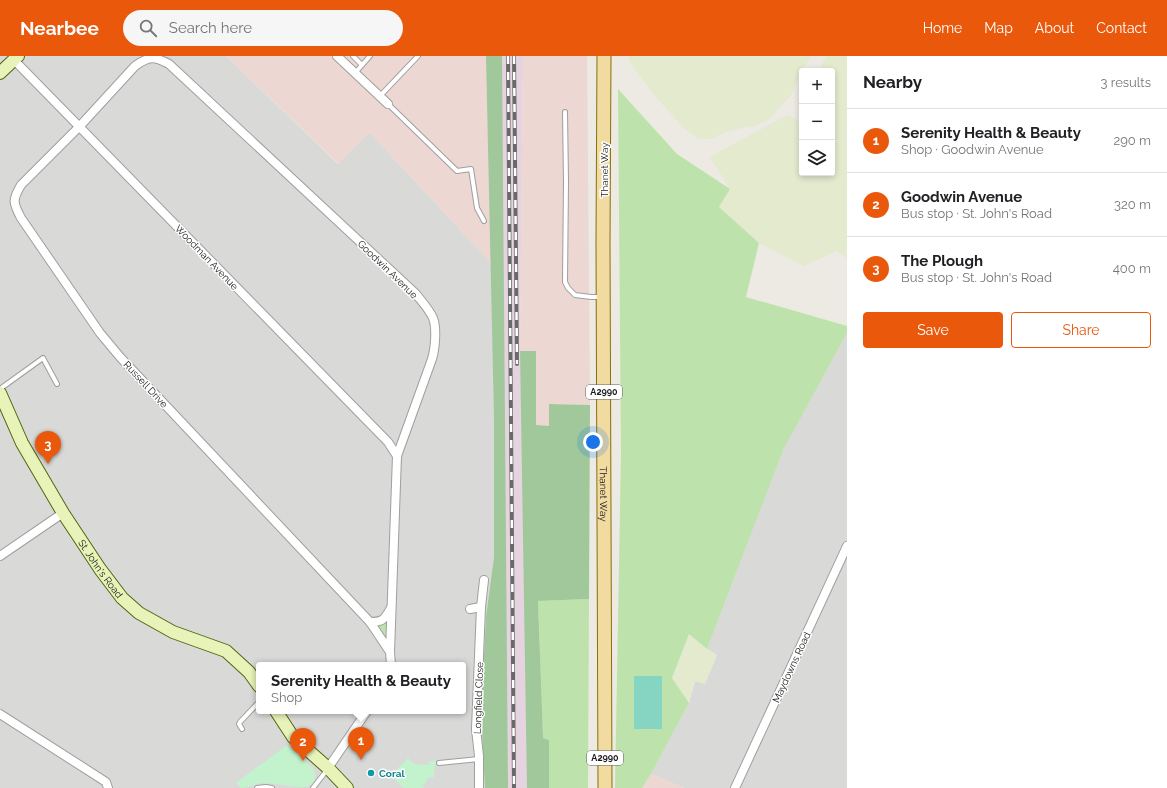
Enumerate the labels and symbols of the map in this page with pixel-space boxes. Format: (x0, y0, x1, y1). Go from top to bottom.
street label: Thanet Way (599, 142, 610, 198)
street label: Woodman Avenue (173, 223, 240, 292)
street label: Goodwin Avenue (356, 238, 420, 301)
street label: Russell Drive (121, 359, 170, 410)
road number: A2990 (586, 385, 622, 399)
pin: 3 (35, 431, 61, 464)
your location (583, 432, 603, 452)
street label: Thanet Way (598, 466, 609, 522)
street label: St. John's Road (76, 538, 125, 600)
street label: Maydowns Road (770, 630, 813, 704)
street label: Longfield Close (472, 662, 485, 734)
pin: 1 (348, 727, 374, 760)
pin: 2 (290, 728, 316, 761)
road number: A2990 (587, 751, 623, 765)
marker: Coral (366, 768, 376, 778)
place label: Coral (379, 768, 405, 779)

